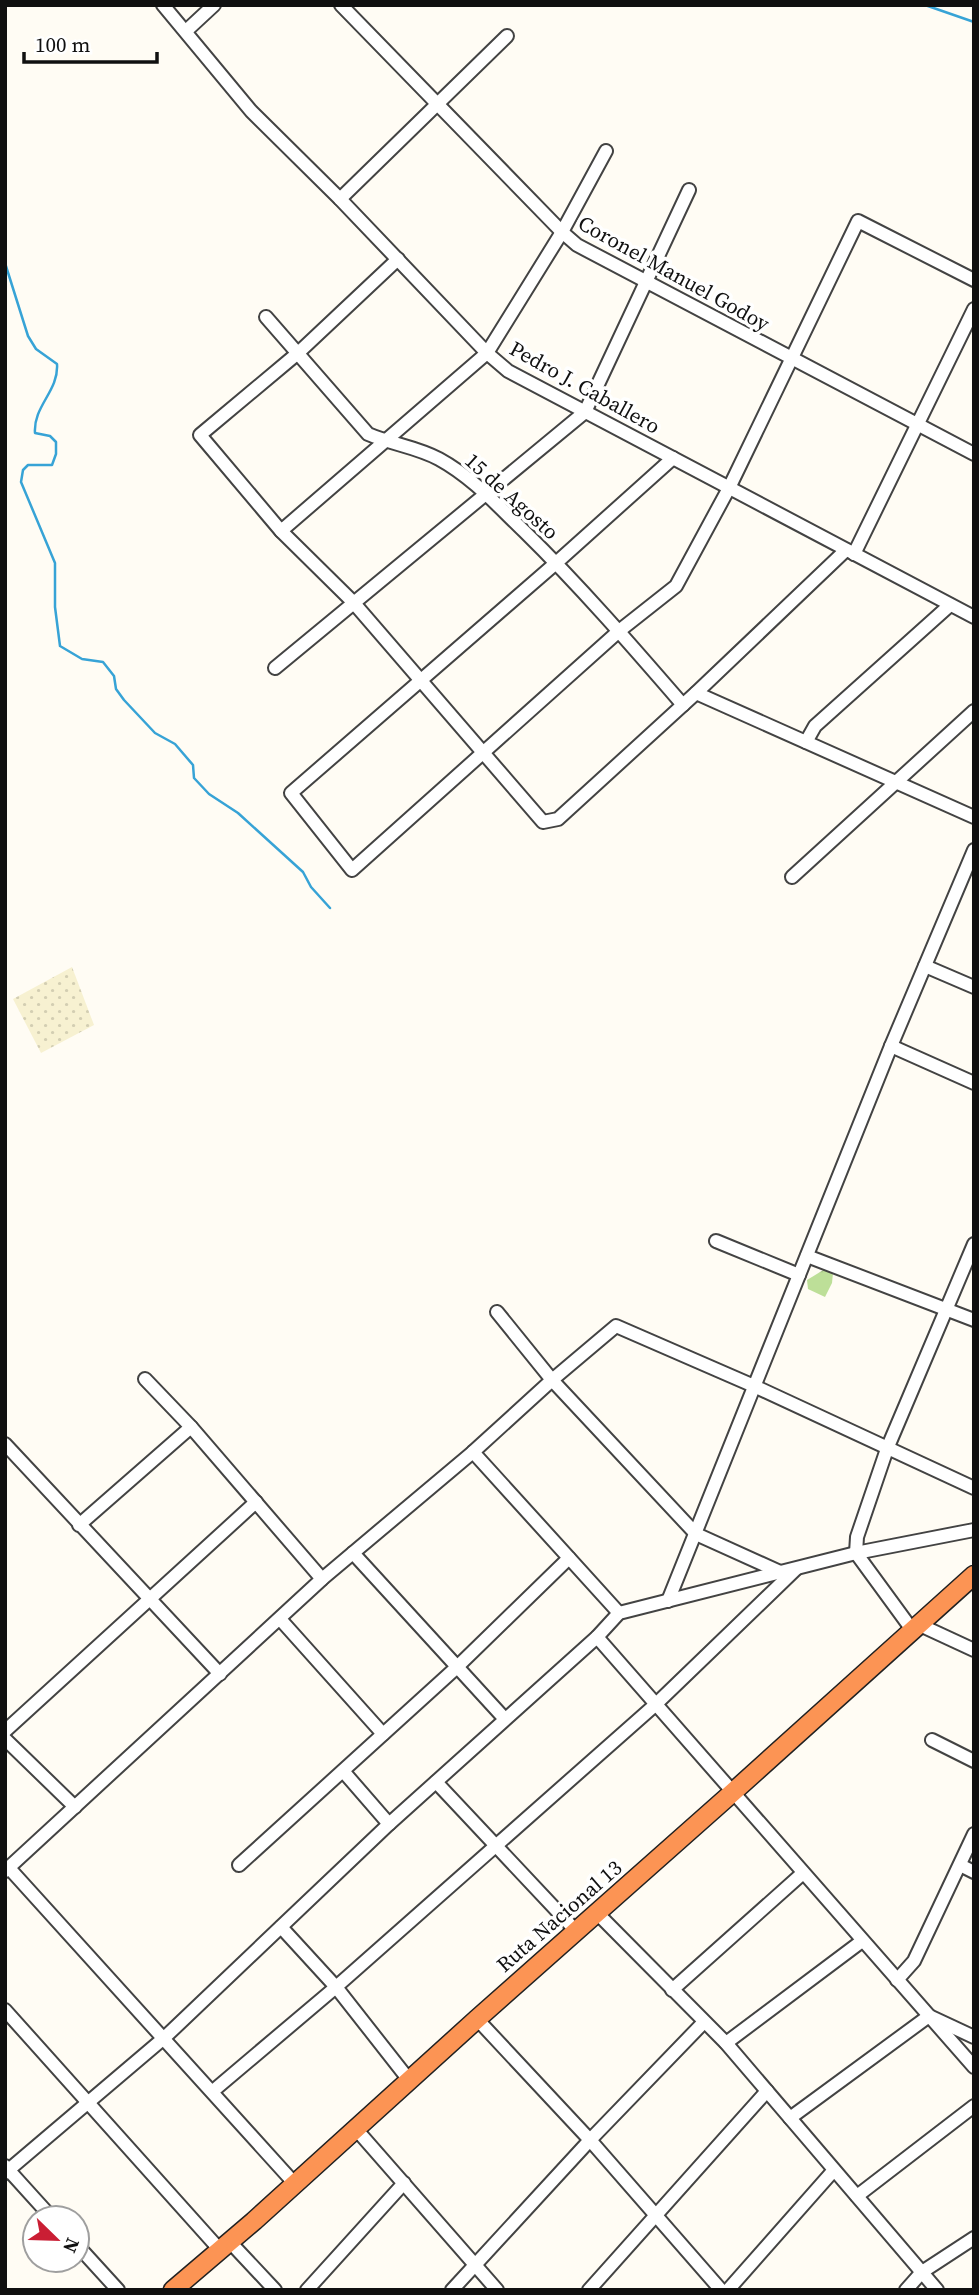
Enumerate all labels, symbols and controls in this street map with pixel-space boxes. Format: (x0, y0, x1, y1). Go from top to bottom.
scale bar (24, 21, 158, 65)
text: 100 m (35, 30, 90, 59)
street label: Coronel Manuel Godoy (573, 208, 775, 338)
street label: Pedro J. Caballero (505, 334, 665, 440)
street label: 15 de Agosto (459, 446, 565, 546)
street label: Ruta Nacional 13 (490, 1853, 628, 1979)
north arrow (21, 2204, 91, 2274)
text: N (57, 2234, 86, 2257)

